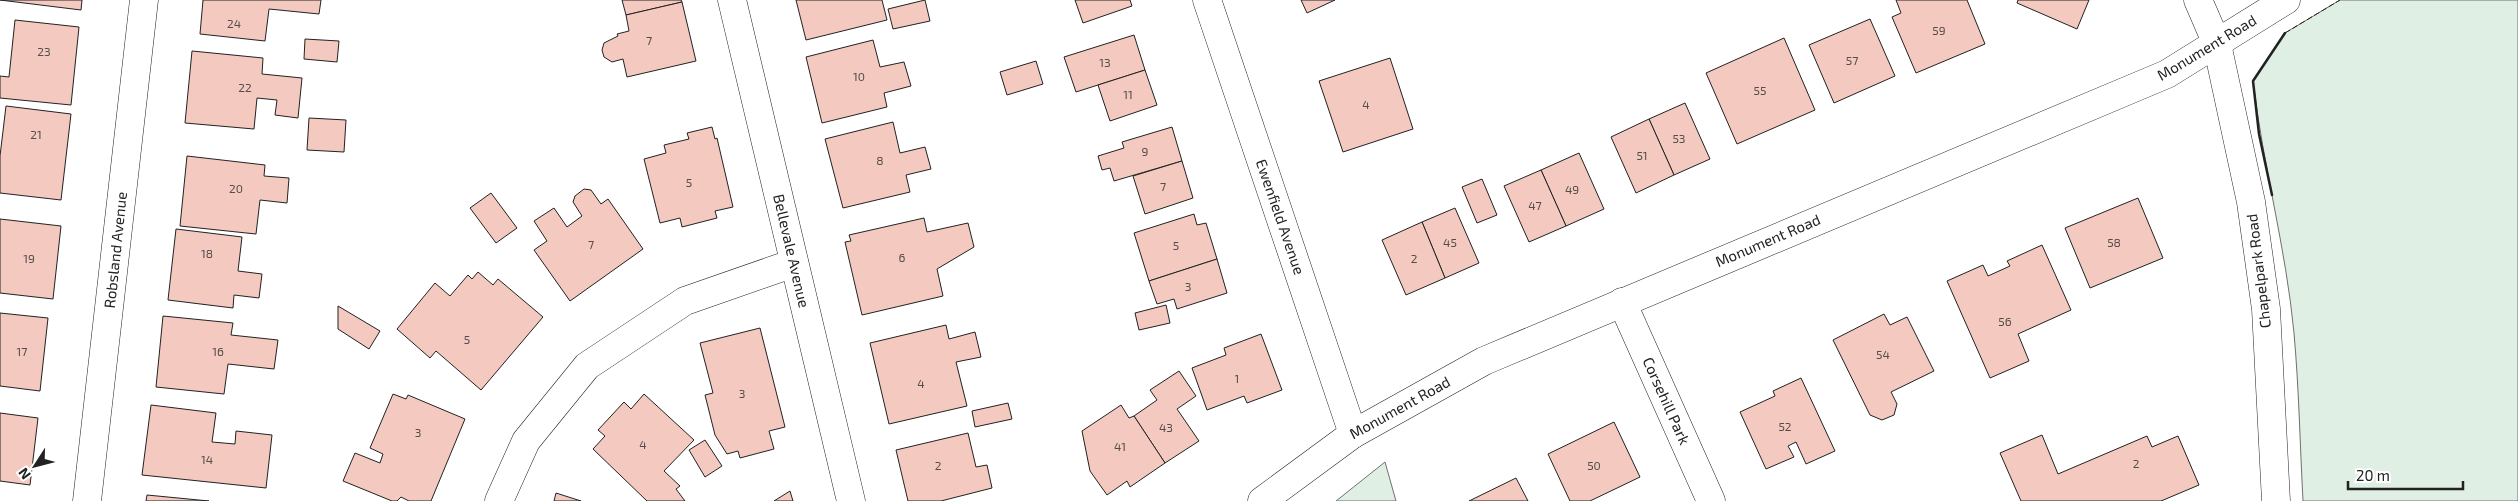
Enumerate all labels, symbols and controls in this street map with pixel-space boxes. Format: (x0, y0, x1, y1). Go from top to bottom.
street label: Monument Road (2154, 10, 2259, 84)
house number: 24 (227, 16, 241, 30)
house number: 59 (1932, 23, 1946, 37)
house number: 7 (646, 33, 652, 47)
house number: 23 (37, 44, 51, 58)
house number: 57 (1846, 53, 1858, 67)
house number: 13 (1099, 55, 1111, 69)
house number: 10 (853, 69, 865, 83)
house number: 22 (238, 80, 252, 94)
house number: 55 (1754, 83, 1766, 97)
house number: 11 (1123, 87, 1133, 101)
house number: 4 (1362, 97, 1370, 111)
house number: 21 (30, 127, 42, 141)
house number: 53 (1672, 131, 1686, 145)
house number: 9 (1142, 144, 1149, 158)
house number: 51 (1636, 148, 1648, 162)
house number: 8 (876, 153, 884, 167)
street label: Ewenfield Avenue (1253, 157, 1309, 277)
house number: 5 (686, 175, 692, 189)
house number: 7 (1160, 179, 1166, 193)
house number: 20 (229, 181, 243, 195)
house number: 49 (1565, 182, 1579, 196)
street label: Robsland Avenue (100, 191, 130, 309)
street label: Bellevale Avenue (770, 192, 814, 309)
house number: 47 (1528, 198, 1542, 212)
street label: Monument Road (1712, 210, 1823, 270)
street label: Chapelpark Road (2242, 213, 2274, 329)
house number: 45 (1443, 235, 1457, 249)
house number: 58 (2107, 235, 2121, 249)
house number: 7 (588, 237, 594, 251)
house number: 5 (1173, 238, 1179, 252)
house number: 18 (201, 246, 213, 260)
house number: 6 (899, 250, 906, 264)
house number: 19 (23, 251, 35, 265)
house number: 2 (1411, 251, 1418, 265)
house number: 3 (1185, 279, 1191, 293)
house number: 56 (1998, 314, 2012, 328)
house number: 5 (464, 332, 470, 346)
house number: 17 (17, 344, 27, 358)
house number: 16 (212, 344, 224, 358)
house number: 54 (1876, 347, 1890, 361)
street label: Corsehill Park (1640, 354, 1694, 447)
house number: 1 (1235, 371, 1239, 385)
street label: Monument Road (1346, 372, 1453, 442)
house number: 4 (917, 376, 925, 390)
house number: 3 (739, 386, 745, 400)
house number: 52 (1778, 419, 1792, 433)
house number: 43 (1159, 420, 1173, 434)
house number: 3 (415, 425, 421, 439)
house number: 4 (639, 437, 647, 451)
house number: 41 (1114, 439, 1126, 453)
north arrow (10, 441, 60, 491)
house number: 14 (201, 452, 213, 466)
house number: 2 (2133, 456, 2140, 470)
house number: 2 (935, 458, 942, 472)
house number: 50 (1587, 458, 1601, 472)
scale bar (2348, 458, 2463, 490)
text: N (14, 465, 34, 483)
text: 20 m (2356, 466, 2390, 484)

